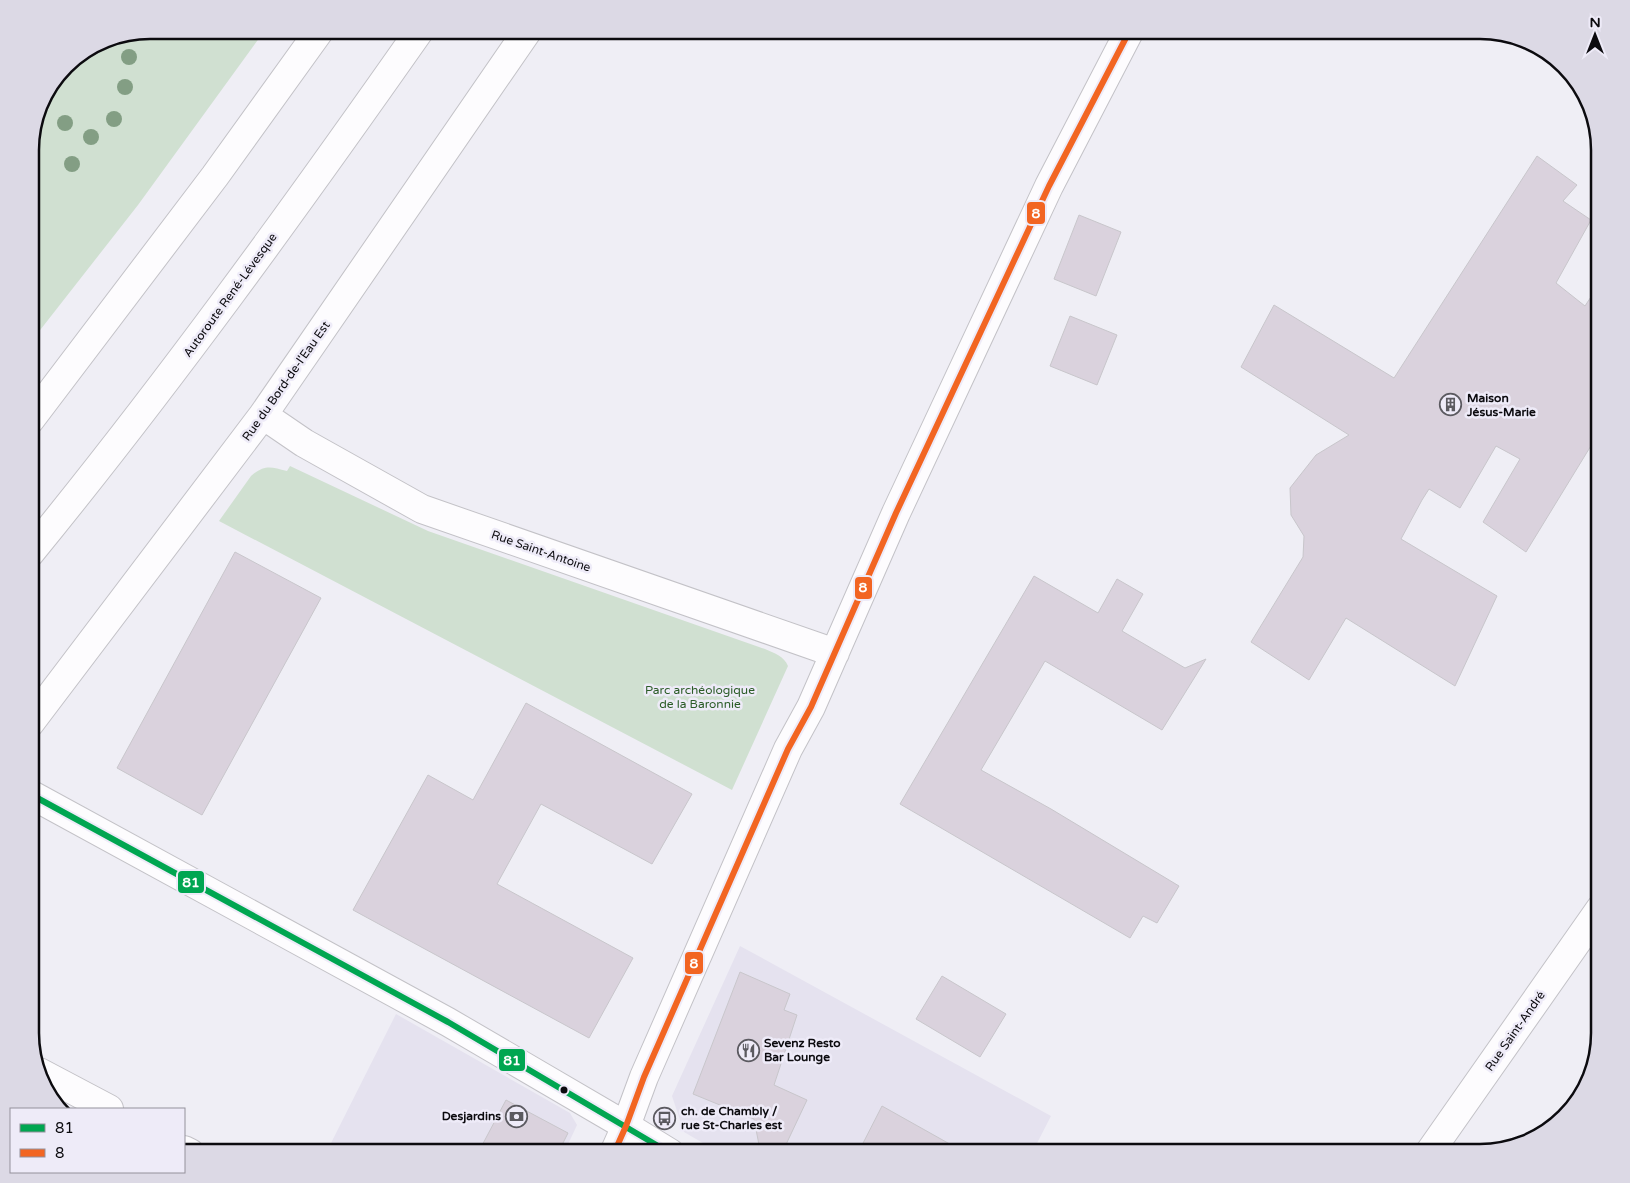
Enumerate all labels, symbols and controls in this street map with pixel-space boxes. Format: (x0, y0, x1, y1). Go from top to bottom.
north arrow (1570, 10, 1620, 60)
text: N (1589, 14, 1601, 31)
line badge: 8 (1026, 201, 1046, 225)
text: 8 (1032, 205, 1041, 222)
street label: Autoroute René-Lévesque (180, 230, 280, 360)
street label: Rue du Bord-de-l'Eau Est (239, 318, 333, 444)
place label: Maison Jésus-Marie (1466, 391, 1536, 419)
building icon: Maison Jésus-Marie (1439, 393, 1463, 417)
street label: Rue Saint-Antoine (489, 527, 593, 575)
line badge: 8 (854, 576, 873, 600)
text: 8 (859, 579, 868, 596)
park label: Parc archéologique de la Baronnie (645, 683, 755, 711)
line badge: 81 (177, 870, 205, 894)
text: 81 (182, 874, 200, 891)
line badge: 8 (684, 951, 704, 975)
text: 8 (690, 955, 699, 972)
street label: Rue Saint-André (1482, 988, 1548, 1074)
place label: Sevenz Resto Bar Lounge (764, 1036, 840, 1065)
restaurant icon: Sevenz Resto Bar Lounge (736, 1038, 760, 1062)
line badge: 81 (498, 1048, 526, 1072)
text: 81 (503, 1052, 521, 1069)
unlabelled marker (559, 1085, 569, 1095)
bank icon: Desjardins (505, 1104, 529, 1128)
place label: ch. de Chambly / rue St-Charles est (681, 1104, 783, 1132)
bus stop icon: ch. de Chambly / rue St-Charles est (653, 1106, 677, 1130)
legend (10, 1108, 185, 1173)
place label: Desjardins (442, 1109, 501, 1124)
text: 81 (55, 1119, 74, 1137)
text: 8 (55, 1144, 64, 1162)

